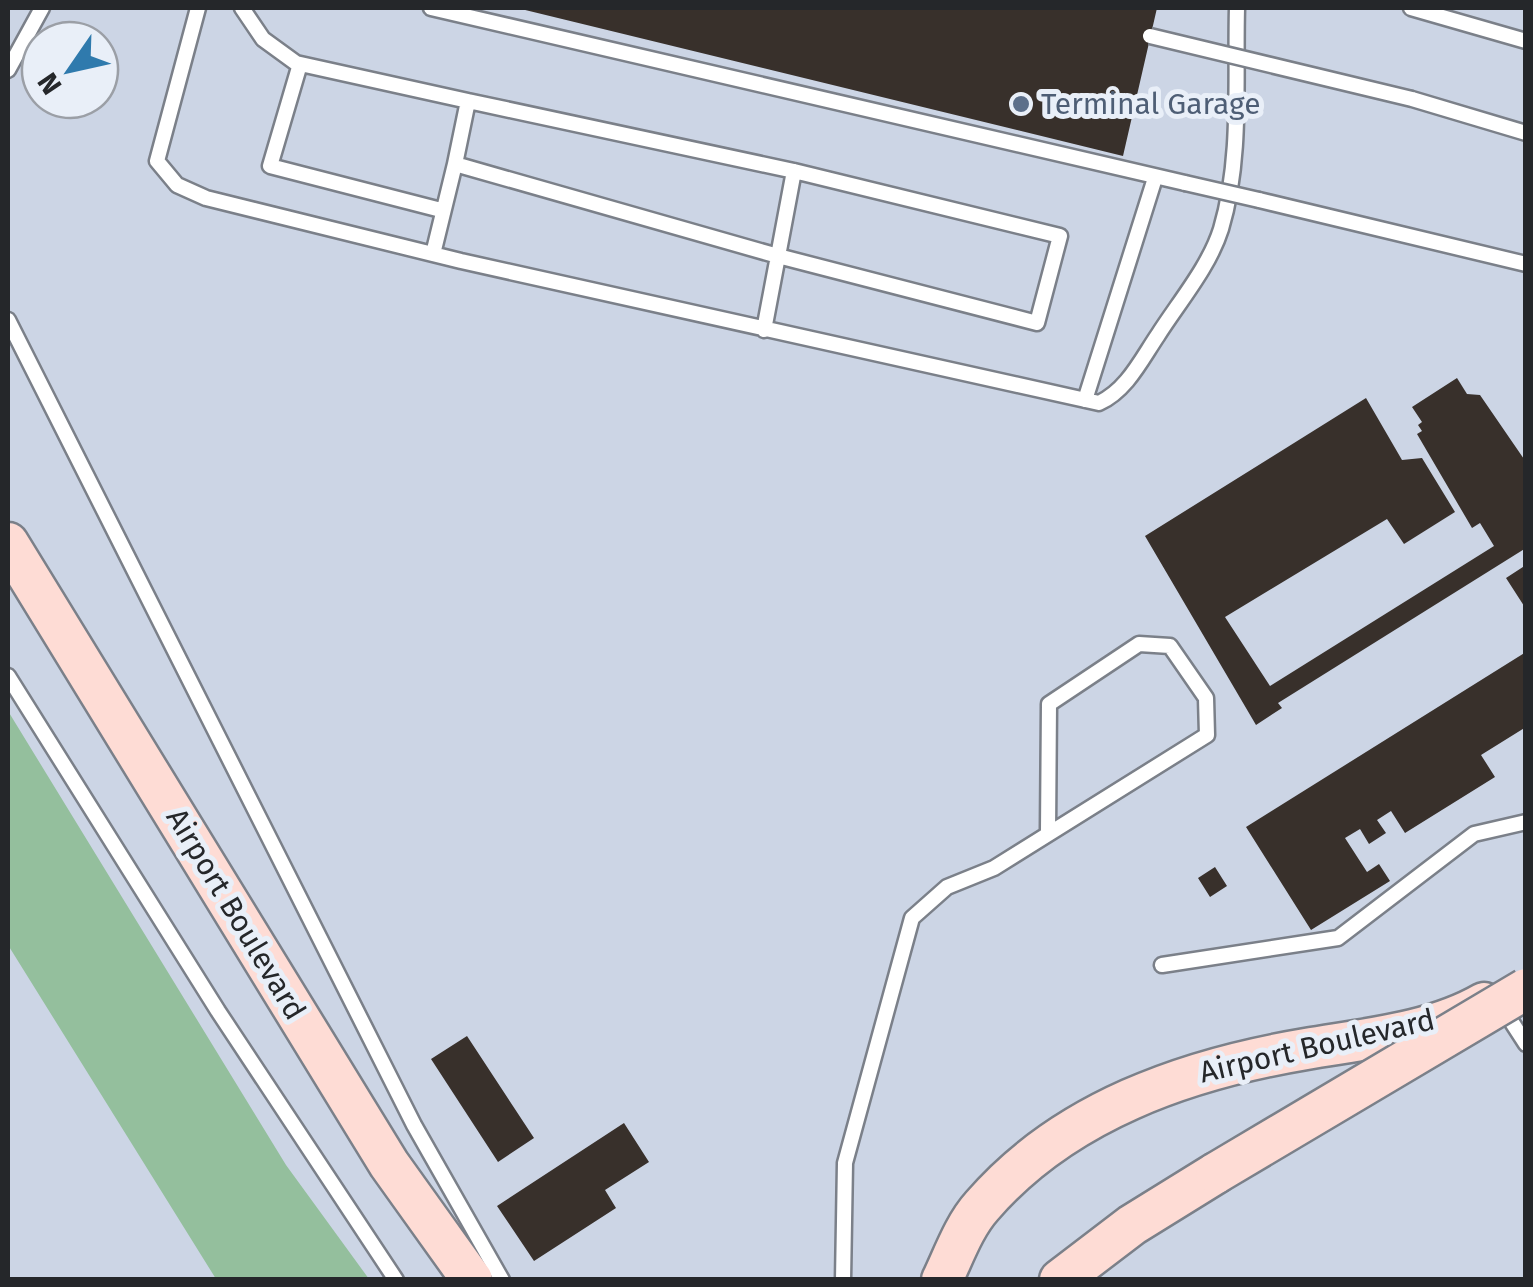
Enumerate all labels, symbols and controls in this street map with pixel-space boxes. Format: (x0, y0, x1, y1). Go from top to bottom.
north arrow (20, 20, 120, 120)
text: N (31, 67, 69, 101)
place label: Terminal Garage (1041, 86, 1261, 122)
marker: Terminal Garage (1010, 93, 1032, 115)
street label: Airport Boulevard (159, 802, 313, 1026)
street label: Airport Boulevard (1196, 1001, 1438, 1091)

